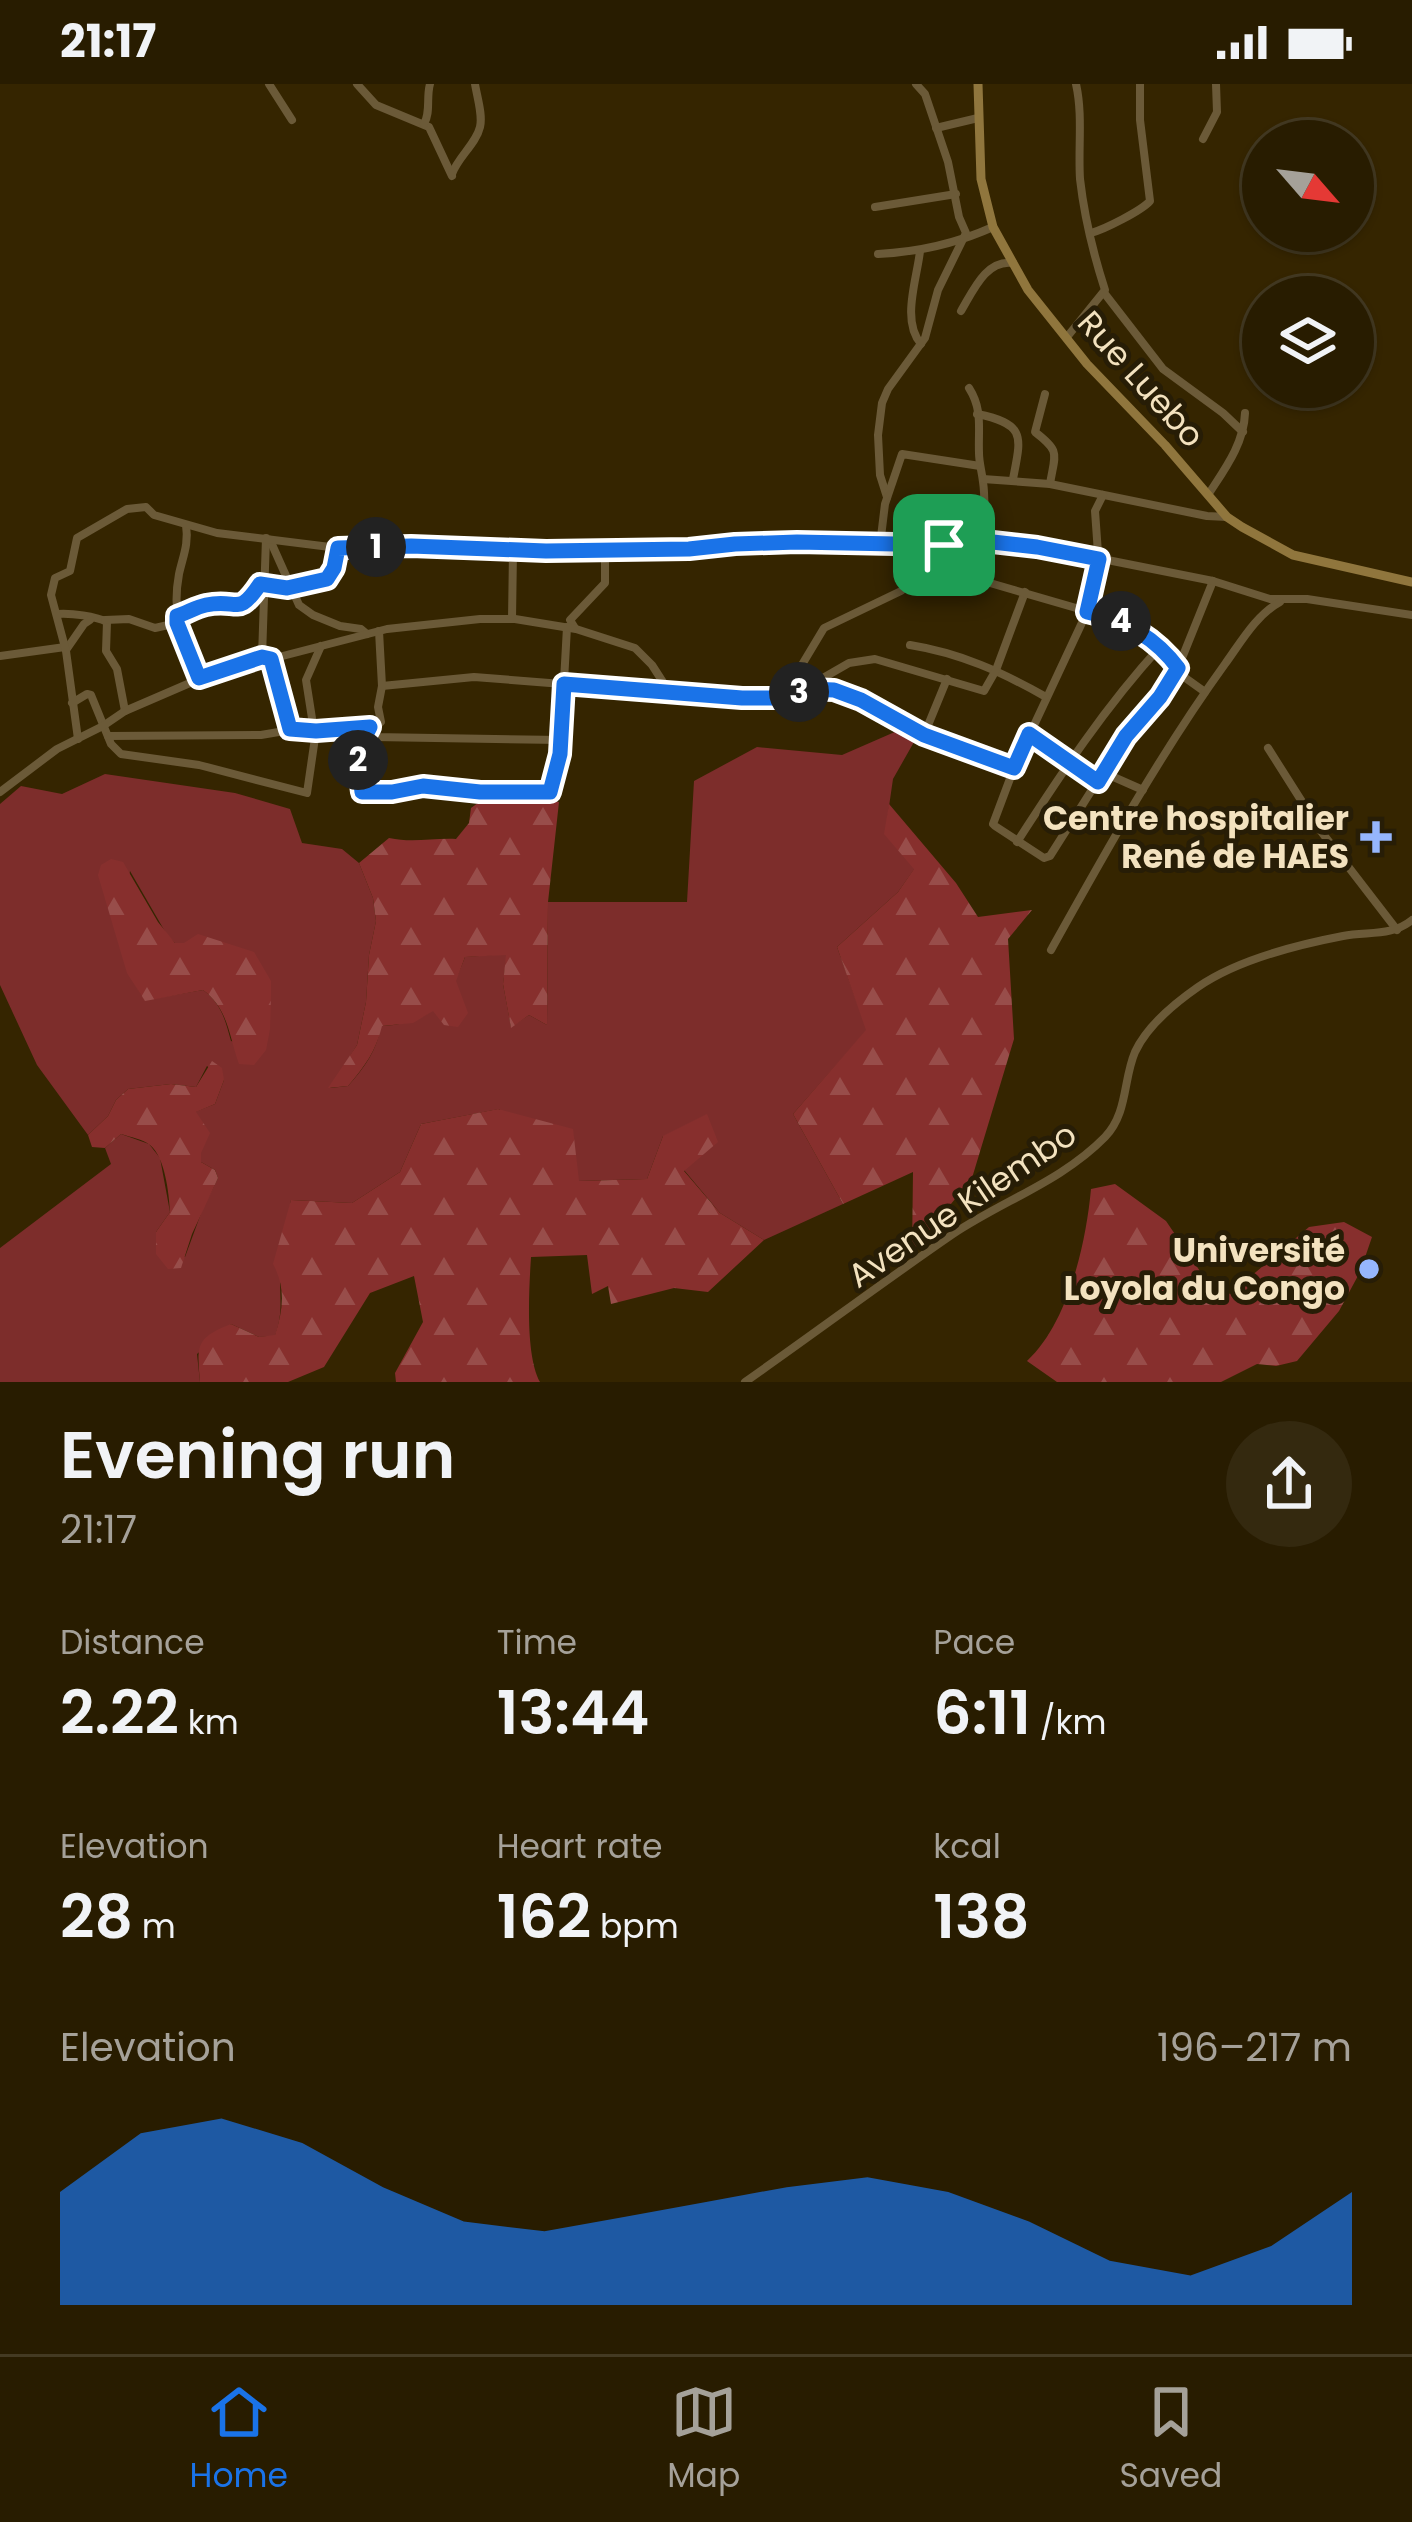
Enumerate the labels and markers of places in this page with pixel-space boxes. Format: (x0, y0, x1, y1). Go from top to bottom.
pin (893, 494, 995, 596)
pin: 1 (346, 517, 406, 577)
pin: 4 (1091, 591, 1151, 651)
pin: 3 (769, 662, 829, 722)
pin: 2 (328, 730, 388, 790)
place label: Centre hospitalier René de HAES (1043, 795, 1349, 880)
marker: Centre hospitalier René de HAES (1360, 821, 1392, 853)
place label: Université Loyola du Congo (1064, 1227, 1345, 1312)
marker: Université Loyola du Congo (1356, 1256, 1382, 1282)

